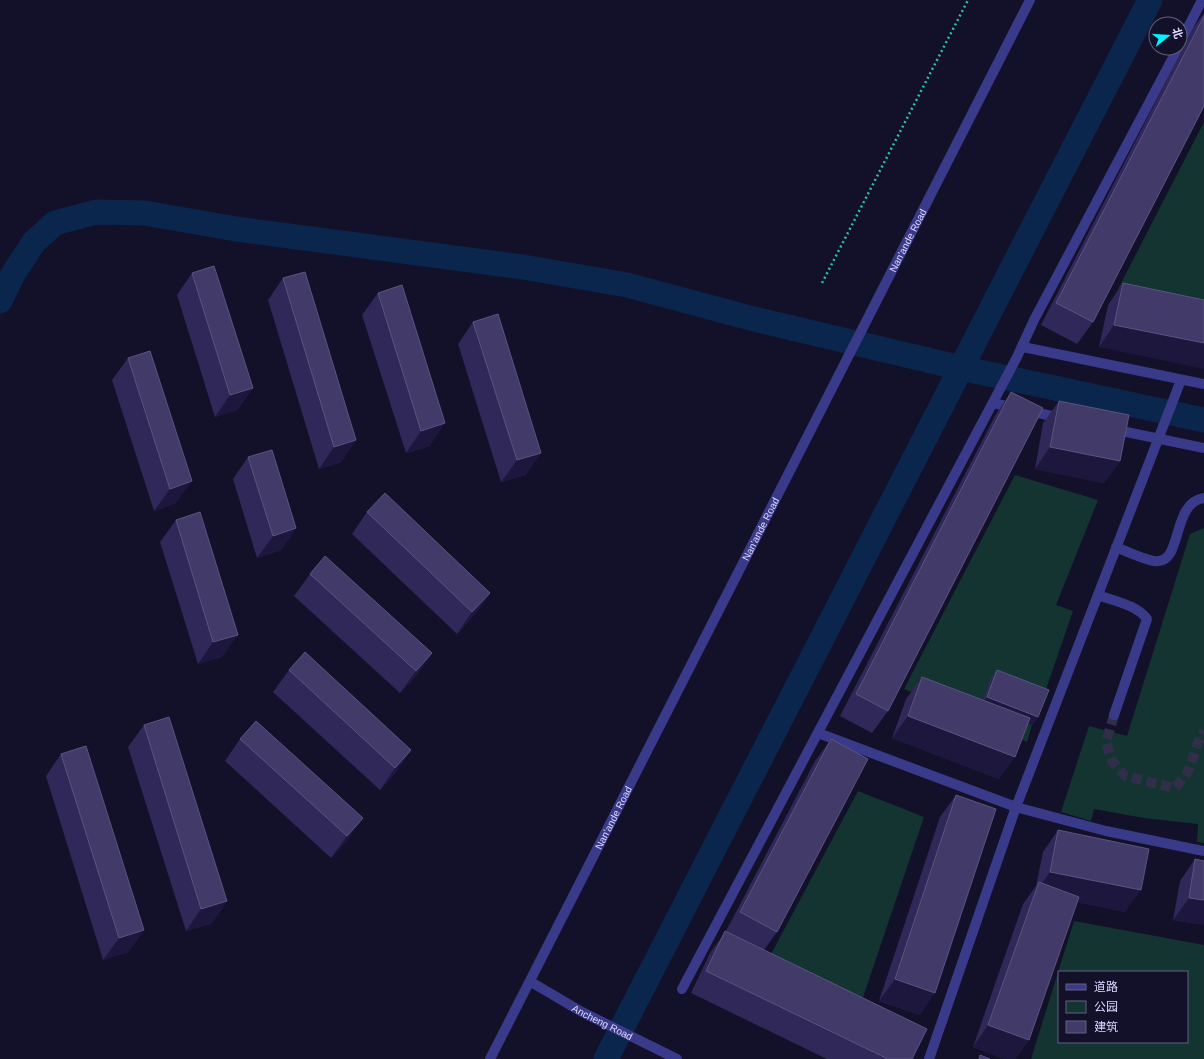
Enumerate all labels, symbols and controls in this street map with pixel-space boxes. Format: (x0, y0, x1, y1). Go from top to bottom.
north arrow (1148, 16, 1188, 56)
text: 北 (1170, 26, 1185, 40)
street label: Nan'ande Road (887, 207, 929, 274)
street label: Nan'ande Road (740, 496, 781, 562)
street label: Nan'ande Road (593, 784, 634, 851)
legend (1058, 971, 1188, 1043)
text: 道路 (1094, 980, 1118, 994)
text: 公园 (1094, 1000, 1118, 1014)
street label: Ancheng Road (570, 1002, 634, 1042)
text: 建筑 (1094, 1020, 1118, 1034)

